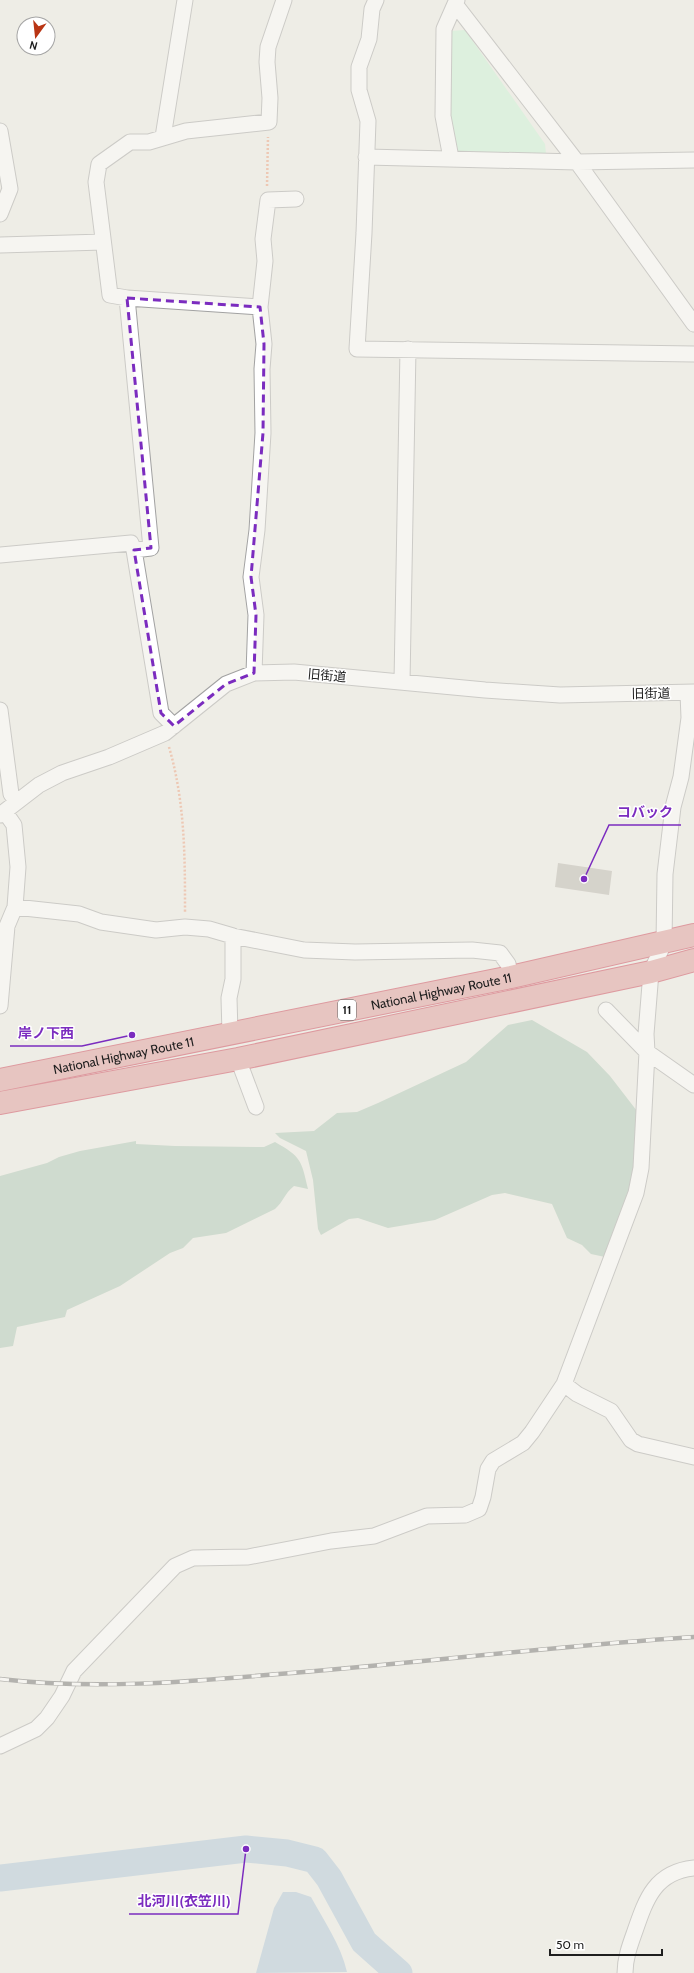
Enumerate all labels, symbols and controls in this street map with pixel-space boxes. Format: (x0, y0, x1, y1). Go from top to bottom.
north arrow (16, 16, 56, 56)
text: N (28, 38, 39, 53)
street label: 旧街道 (307, 665, 347, 685)
street label: 旧街道 (631, 685, 671, 701)
callout: コバック (609, 799, 681, 825)
text: コバック (617, 803, 673, 821)
street label: National Highway Route 11 (369, 969, 513, 1013)
road number: 11 (338, 1000, 356, 1020)
callout: 岸ノ下西 (10, 1020, 82, 1046)
text: 岸ノ下西 (18, 1024, 74, 1042)
street label: National Highway Route 11 (52, 1033, 195, 1077)
callout: 北河川(衣笠川) (129, 1888, 238, 1914)
text: 北河川(衣笠川) (137, 1892, 231, 1910)
scale bar (550, 1931, 662, 1957)
text: 50 m (556, 1937, 584, 1952)

